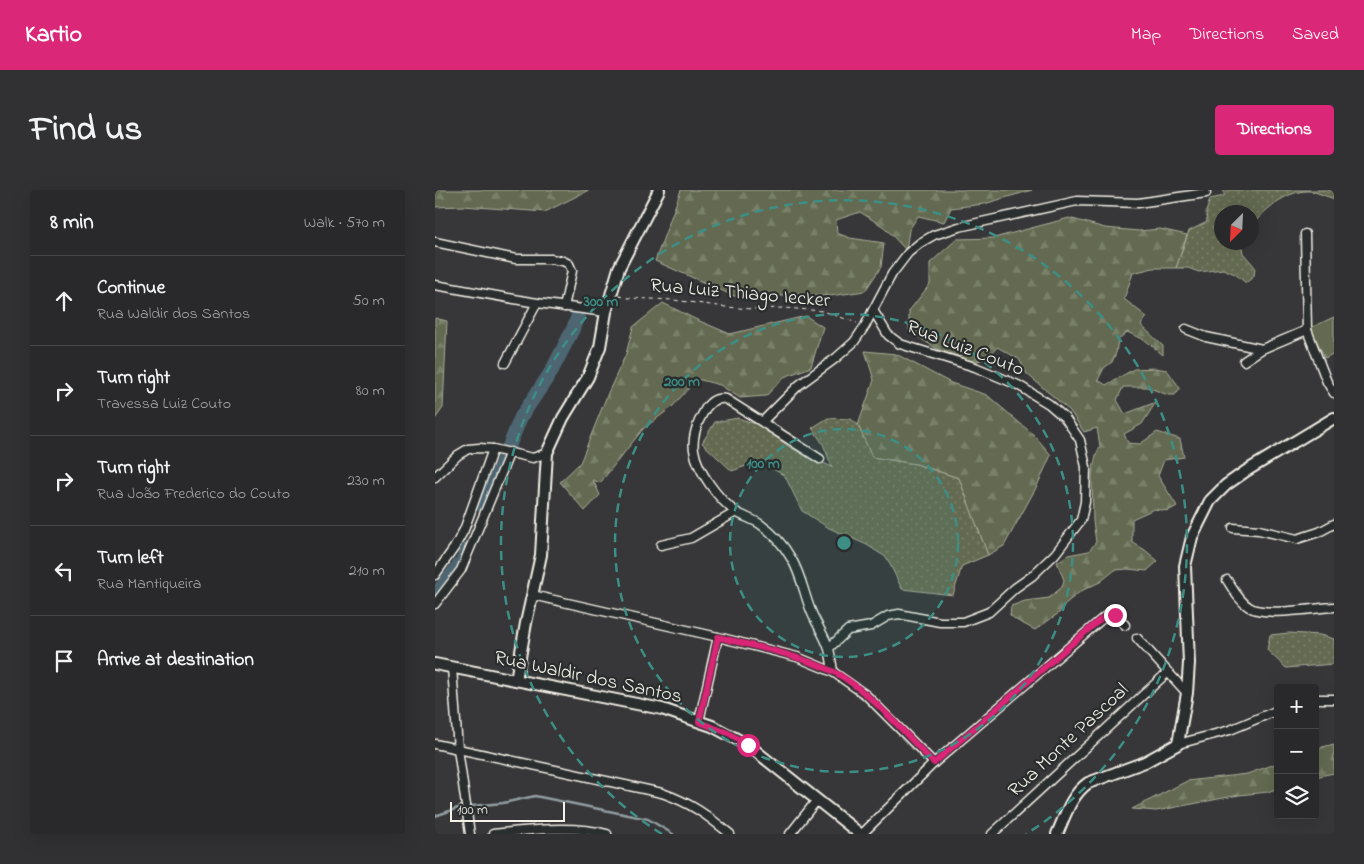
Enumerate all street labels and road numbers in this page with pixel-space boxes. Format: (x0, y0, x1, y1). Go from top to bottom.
street label: Rua Luiz Thiago Iecker (649, 272, 832, 317)
street label: Rua Luiz Couto (902, 313, 1028, 385)
street label: Rua Waldir dos Santos (491, 644, 685, 712)
street label: Rua Monte Pascoal (1002, 677, 1136, 805)

